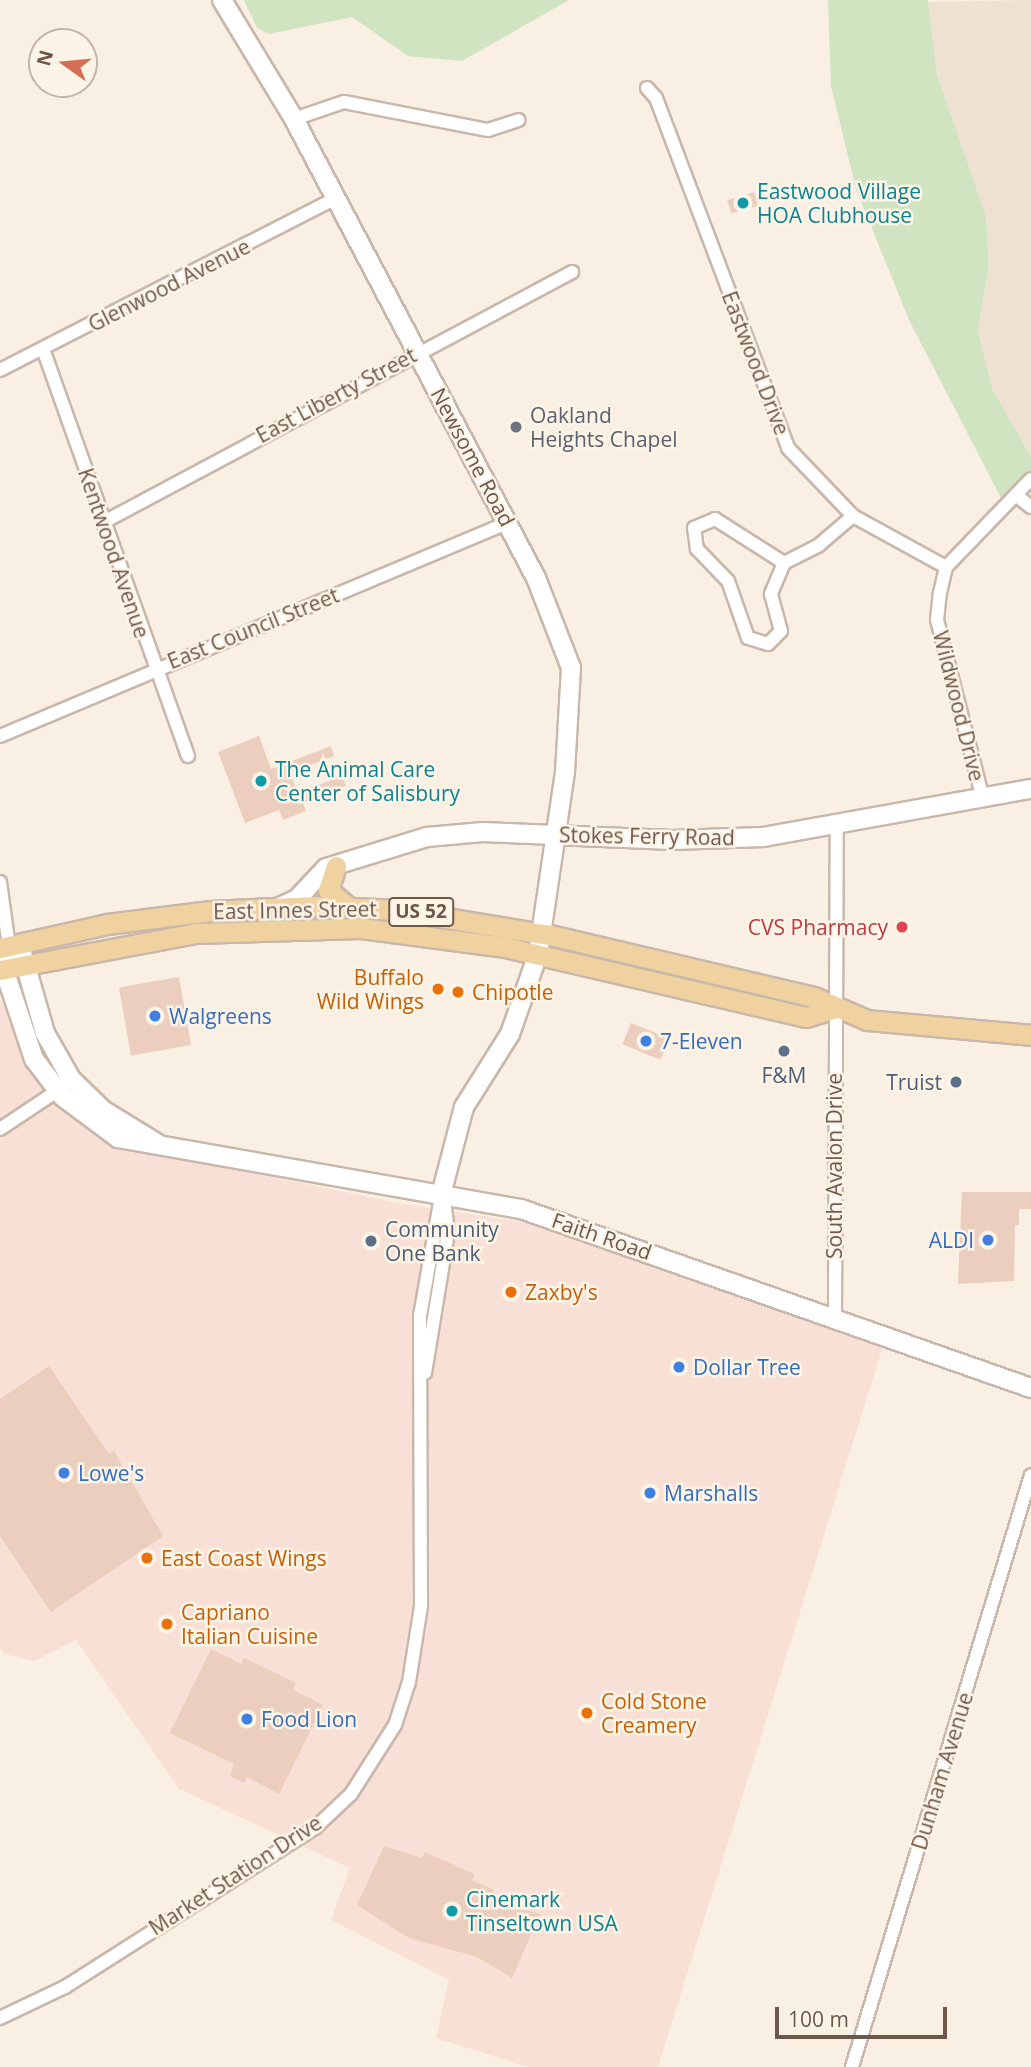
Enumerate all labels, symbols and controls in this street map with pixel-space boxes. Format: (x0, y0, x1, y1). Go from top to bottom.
north arrow (28, 28, 98, 98)
text: N (30, 47, 59, 69)
place label: Eastwood Village HOA Clubhouse (757, 178, 921, 228)
marker: Eastwood Village HOA Clubhouse (735, 195, 751, 211)
street label: Glenwood Avenue (84, 233, 254, 337)
street label: Eastwood Drive (717, 287, 795, 439)
street label: East Liberty Street (252, 342, 420, 448)
street label: Newsome Road (426, 383, 520, 531)
place label: Oakland Heights Chapel (530, 402, 678, 452)
marker: Oakland Heights Chapel (508, 419, 524, 435)
street label: Kentwood Avenue (73, 465, 155, 641)
street label: East Council Street (164, 582, 342, 674)
street label: Wildwood Drive (928, 628, 990, 784)
place label: The Animal Care Center of Salisbury (275, 756, 460, 806)
marker: The Animal Care Center of Salisbury (253, 773, 269, 789)
street label: Stokes Ferry Road (559, 822, 735, 850)
street label: East Innes Street (213, 896, 377, 924)
road number: US 52 (388, 896, 454, 928)
place label: CVS Pharmacy (748, 914, 888, 940)
marker: CVS Pharmacy (894, 919, 910, 935)
place label: Buffalo Wild Wings (317, 964, 424, 1014)
place label: Chipotle (472, 979, 553, 1005)
marker: Buffalo Wild Wings (430, 981, 446, 997)
marker: Chipotle (450, 984, 466, 1000)
place label: Walgreens (169, 1003, 272, 1029)
marker: Walgreens (147, 1008, 163, 1024)
place label: 7-Eleven (660, 1028, 743, 1054)
marker: 7-Eleven (638, 1033, 654, 1049)
marker: F&M (776, 1043, 792, 1059)
place label: F&M (761, 1062, 807, 1088)
place label: Truist (886, 1069, 942, 1095)
street label: South Avalon Drive (821, 1073, 847, 1259)
marker: Truist (948, 1074, 964, 1090)
street label: Faith Road (549, 1207, 655, 1265)
place label: Community One Bank (385, 1216, 499, 1266)
place label: ALDI (929, 1227, 974, 1253)
marker: ALDI (980, 1232, 996, 1248)
marker: Community One Bank (363, 1233, 379, 1249)
place label: Zaxby's (525, 1279, 598, 1305)
marker: Zaxby's (503, 1284, 519, 1300)
place label: Dollar Tree (693, 1354, 801, 1380)
marker: Dollar Tree (671, 1359, 687, 1375)
place label: Lowe's (78, 1460, 144, 1486)
marker: Lowe's (56, 1465, 72, 1481)
place label: Marshalls (664, 1480, 758, 1506)
marker: Marshalls (642, 1485, 658, 1501)
place label: East Coast Wings (161, 1545, 327, 1571)
marker: East Coast Wings (139, 1550, 155, 1566)
place label: Capriano Italian Cuisine (181, 1599, 318, 1649)
marker: Capriano Italian Cuisine (159, 1616, 175, 1632)
place label: Cold Stone Creamery (601, 1688, 707, 1738)
street label: Dunham Avenue (906, 1689, 978, 1853)
marker: Cold Stone Creamery (579, 1705, 595, 1721)
place label: Food Lion (261, 1706, 357, 1732)
marker: Food Lion (239, 1711, 255, 1727)
street label: Market Station Drive (144, 1810, 326, 1940)
place label: Cinemark Tinseltown USA (466, 1886, 618, 1936)
marker: Cinemark Tinseltown USA (444, 1903, 460, 1919)
scale bar (779, 1994, 950, 2038)
text: 100 m (788, 2005, 849, 2033)

